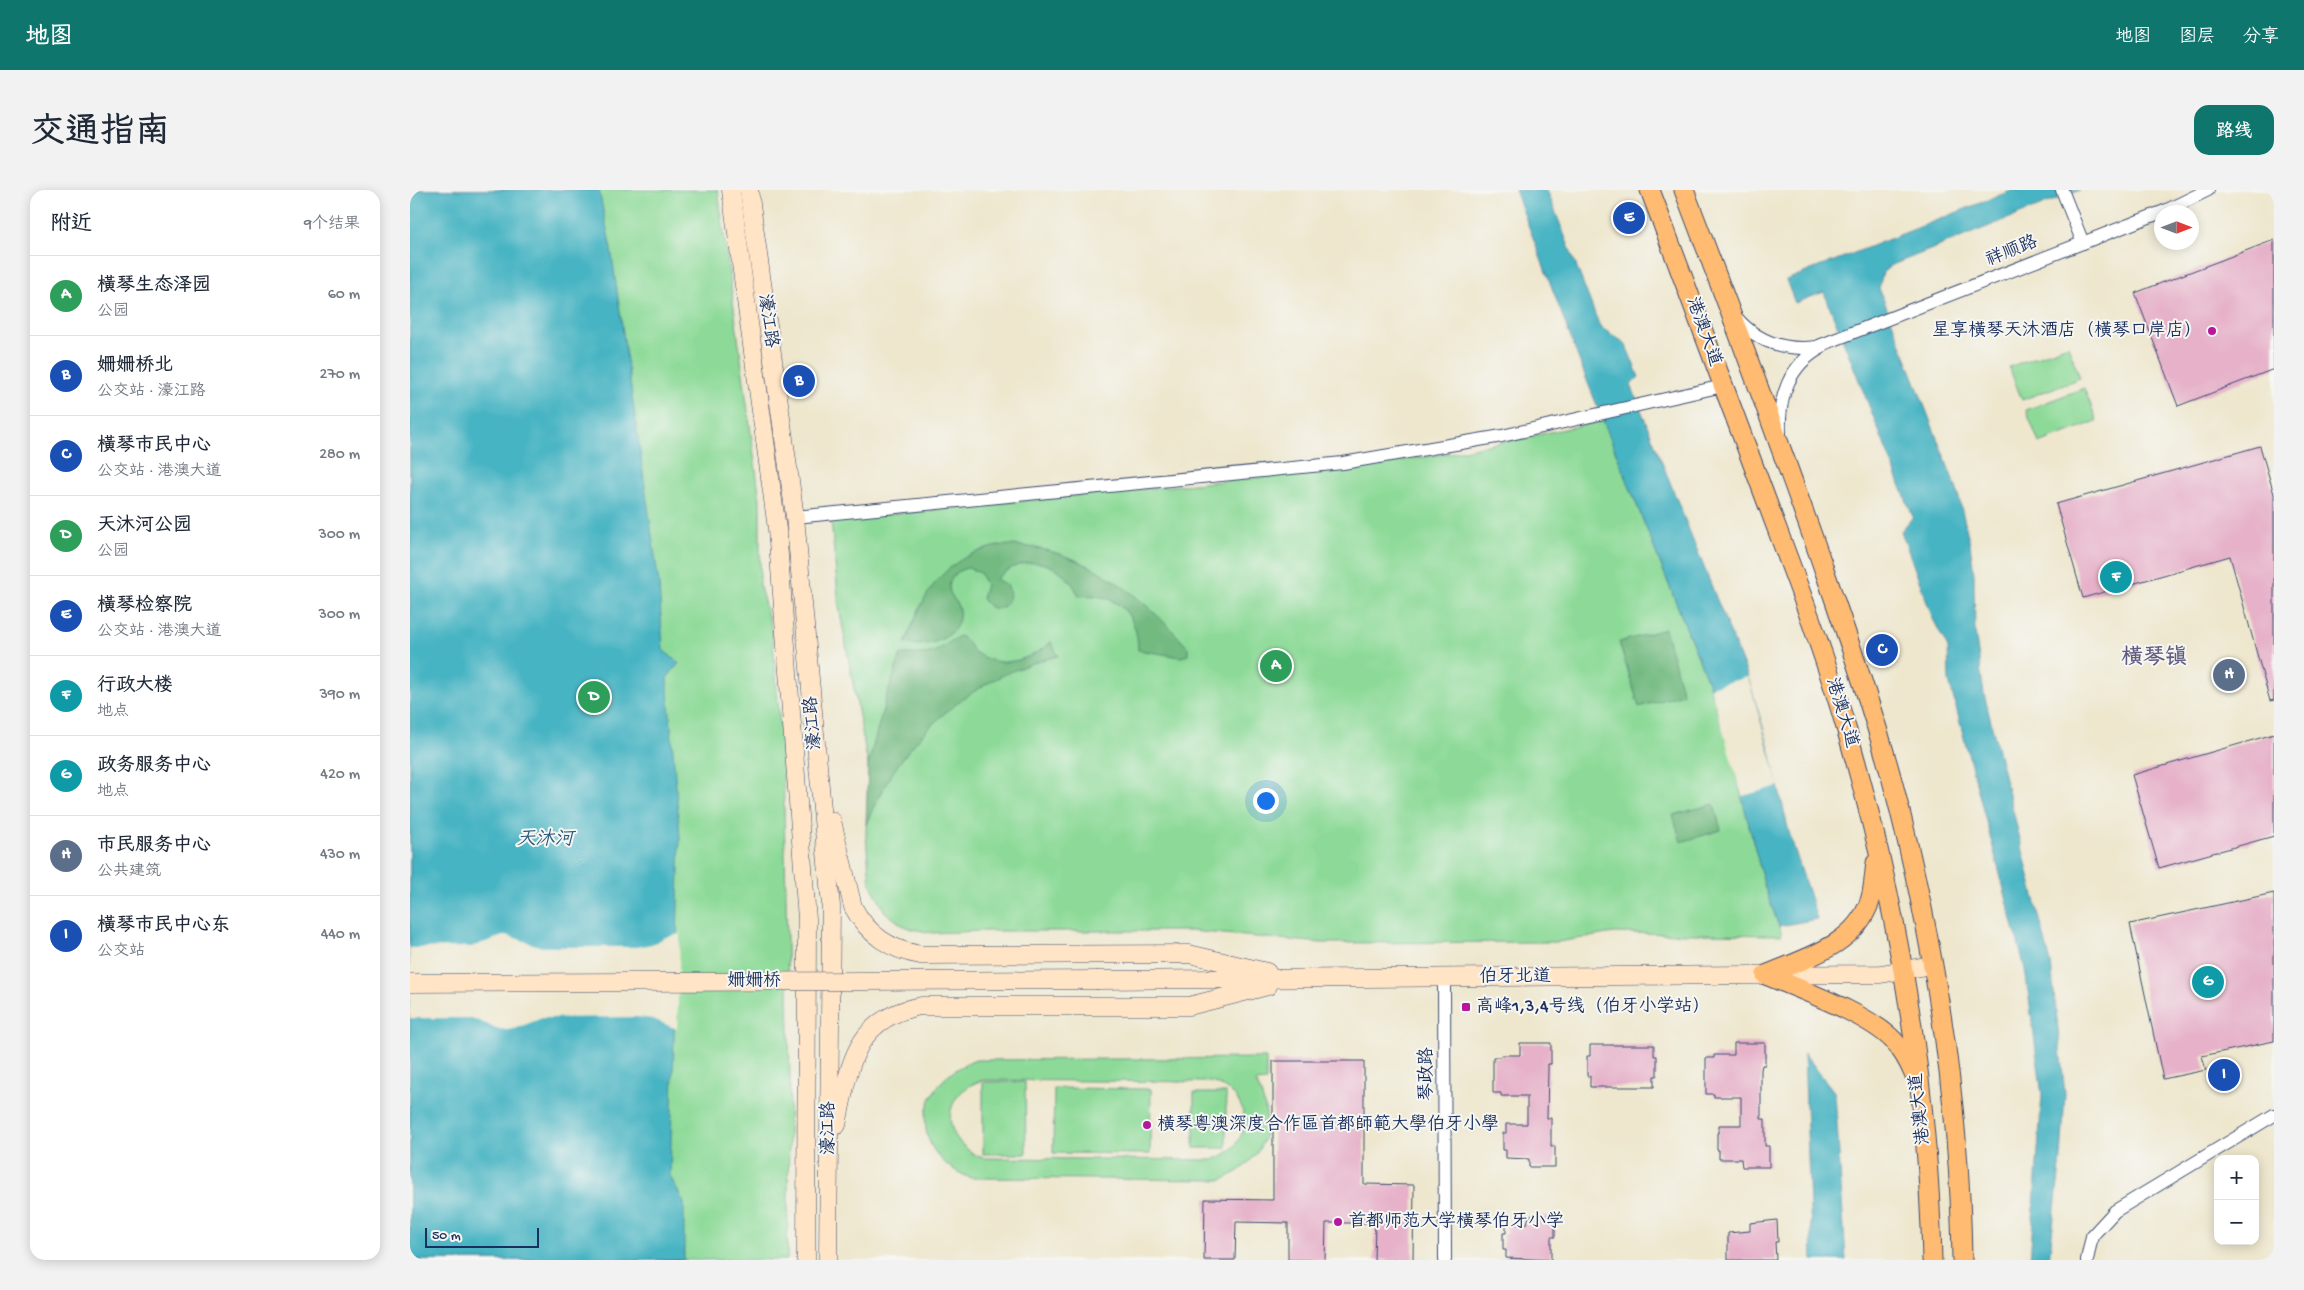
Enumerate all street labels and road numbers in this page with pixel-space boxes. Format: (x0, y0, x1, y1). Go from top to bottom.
street label: 祥顺路 (1983, 231, 2041, 272)
street label: 濠江路 (753, 293, 782, 349)
street label: 港澳大道 (1681, 294, 1726, 369)
street label: 港澳大道 (1820, 675, 1863, 750)
street label: 濠江路 (800, 695, 827, 751)
street label: 伯牙北道 (1479, 966, 1551, 988)
street label: 姗姗桥 (727, 970, 781, 992)
street label: 琴政路 (1416, 1047, 1438, 1101)
street label: 港澳大道 (1906, 1072, 1935, 1146)
street label: 濠江路 (818, 1101, 840, 1155)

